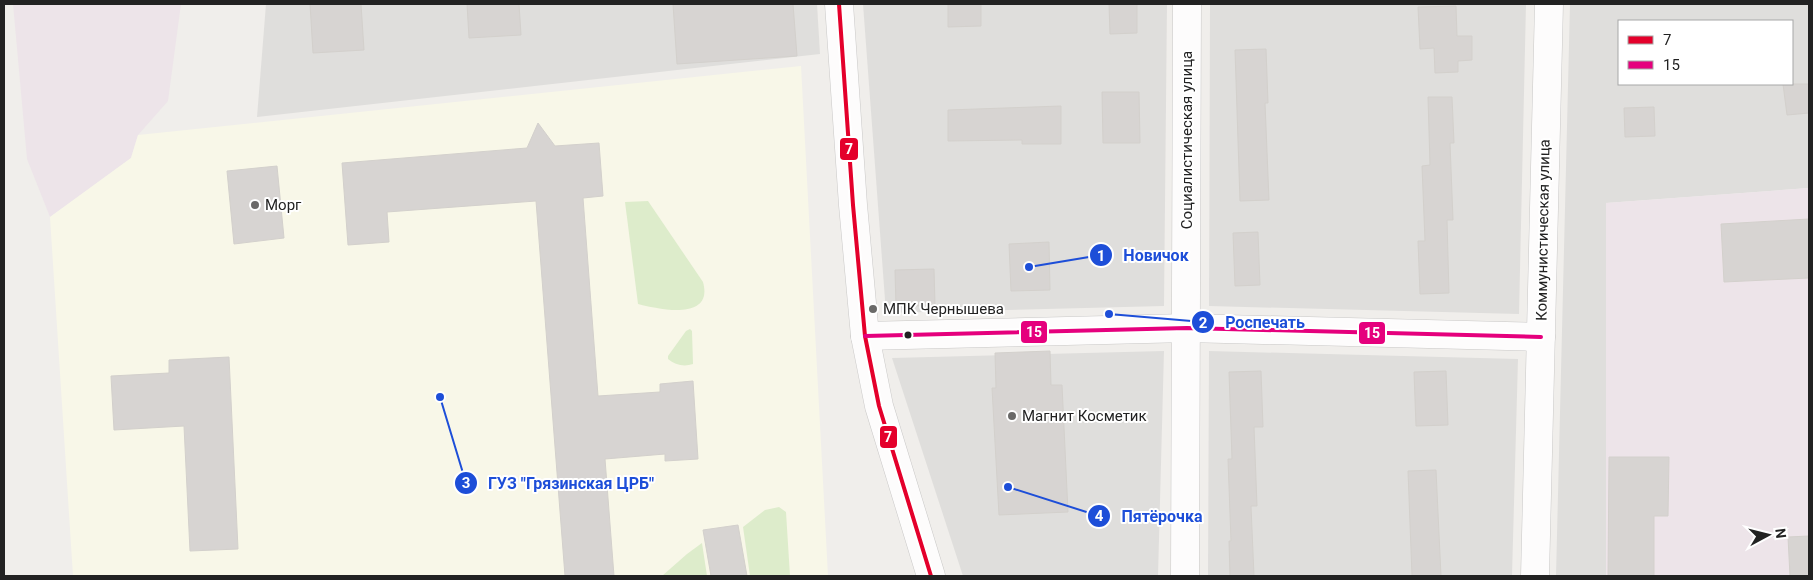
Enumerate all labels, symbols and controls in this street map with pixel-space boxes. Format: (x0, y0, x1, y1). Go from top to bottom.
legend (1618, 20, 1793, 85)
text: 7 (1663, 31, 1671, 49)
street label: Социалистическая улица (1178, 51, 1196, 229)
text: 15 (1663, 56, 1680, 74)
line badge: 7 (839, 137, 859, 161)
street label: Коммунистическая улица (1532, 139, 1554, 321)
text: 7 (845, 141, 853, 157)
place label: Морг (265, 196, 302, 214)
marker: Морг (249, 199, 261, 211)
callout: Новичок (1089, 240, 1199, 271)
text: Новичок (1123, 246, 1190, 265)
text: 1 (1097, 247, 1105, 265)
place label: МПК Чернышева (883, 300, 1004, 318)
marker: МПК Чернышева (867, 303, 879, 315)
callout: Роспечать (1190, 307, 1315, 338)
text: Роспечать (1225, 313, 1305, 332)
text: 2 (1199, 314, 1208, 332)
line badge: 15 (1020, 320, 1048, 344)
line badge: 15 (1358, 321, 1386, 345)
text: 15 (1026, 324, 1042, 340)
text: 15 (1364, 325, 1380, 341)
unlabelled marker (903, 330, 913, 340)
place label: Магнит Косметик (1022, 407, 1147, 425)
marker: Магнит Косметик (1006, 410, 1018, 422)
line badge: 7 (879, 425, 898, 449)
text: 7 (884, 429, 892, 445)
callout: ГУЗ "Грязинская ЦРБ" (453, 467, 664, 498)
text: 3 (462, 474, 470, 492)
text: ГУЗ "Грязинская ЦРБ" (488, 474, 654, 493)
callout: Пятёрочка (1086, 501, 1212, 532)
text: 4 (1095, 507, 1104, 525)
text: Пятёрочка (1122, 507, 1203, 526)
north arrow (1743, 510, 1793, 560)
text: N (1772, 528, 1789, 539)

